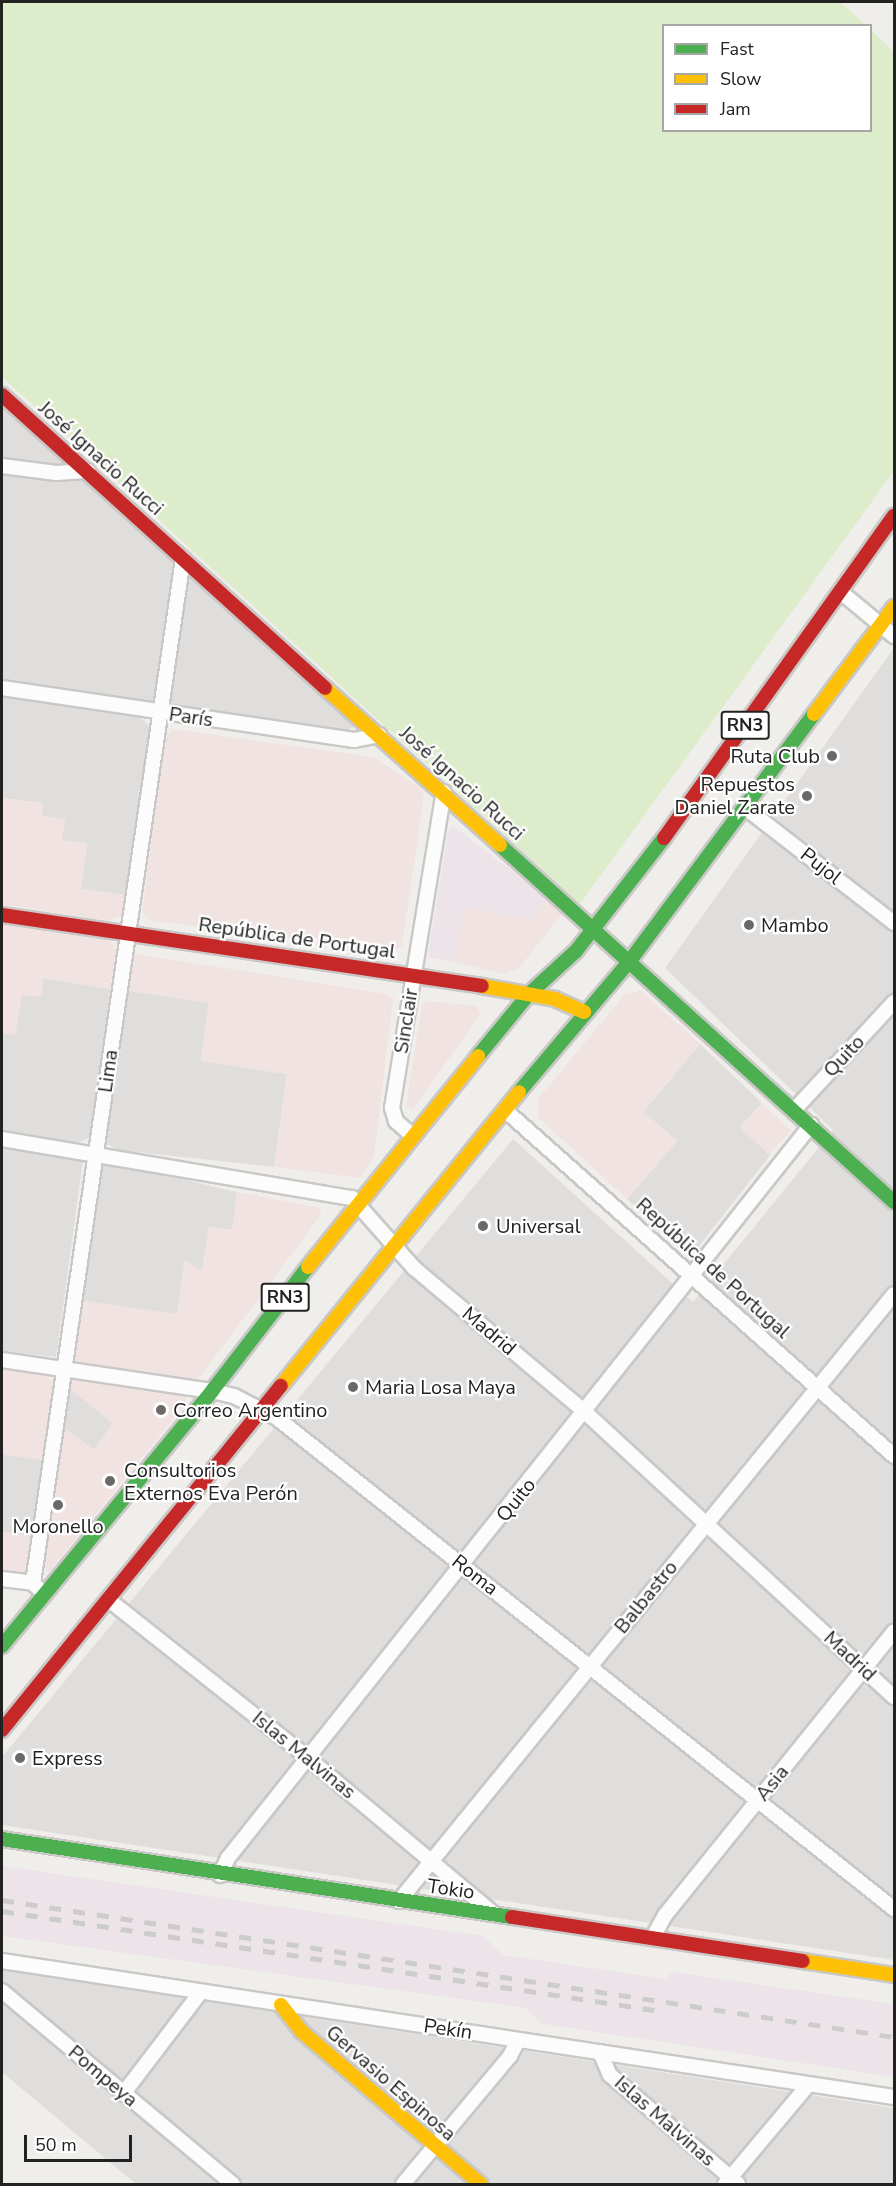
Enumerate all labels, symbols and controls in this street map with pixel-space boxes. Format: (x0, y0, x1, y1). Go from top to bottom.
legend (662, 24, 872, 132)
text: Fast (720, 37, 754, 61)
text: Slow (720, 67, 761, 91)
text: Jam (720, 97, 751, 121)
street label: José Ignacio Rucci (34, 396, 168, 520)
street label: París (167, 702, 215, 732)
road number: RN3 (720, 710, 771, 740)
street label: José Ignacio Rucci (395, 721, 529, 845)
place label: Ruta Club (730, 744, 820, 768)
marker: Ruta Club (825, 749, 839, 763)
place label: Repuestos Daniel Zarate (674, 772, 795, 819)
marker: Repuestos Daniel Zarate (800, 789, 814, 803)
street label: Pujol (796, 843, 846, 889)
street label: República de Portugal (197, 912, 397, 964)
place label: Mambo (761, 913, 829, 937)
marker: Mambo (742, 918, 756, 932)
street label: Sinclair (389, 987, 423, 1055)
street label: Quito (818, 1030, 870, 1082)
street label: Lima (93, 1048, 123, 1094)
street label: República de Portugal (631, 1193, 795, 1343)
place label: Universal (496, 1214, 581, 1238)
marker: Universal (474, 1217, 492, 1235)
road number: RN3 (260, 1282, 310, 1312)
street label: Madrid (457, 1302, 521, 1360)
place label: Maria Losa Maya (365, 1375, 516, 1399)
marker: Maria Losa Maya (346, 1380, 360, 1394)
place label: Correo Argentino (173, 1398, 327, 1422)
marker: Correo Argentino (154, 1403, 168, 1417)
place label: Consultorios Externos Eva Perón (124, 1458, 298, 1505)
marker: Consultorios Externos Eva Perón (101, 1472, 119, 1490)
street label: Quito (491, 1473, 541, 1527)
marker: Moronello (51, 1498, 65, 1512)
place label: Moronello (12, 1514, 104, 1538)
street label: Roma (447, 1550, 503, 1600)
street label: Balbastro (609, 1556, 683, 1638)
street label: Madrid (819, 1626, 881, 1686)
street label: Islas Malvinas (248, 1706, 360, 1804)
place label: Express (32, 1746, 103, 1770)
marker: Express (13, 1751, 27, 1765)
street label: Asia (750, 1760, 794, 1806)
street label: Tokio (426, 1874, 476, 1904)
street label: Pekín (422, 2014, 474, 2044)
street label: Gervasio Espinosa (321, 2020, 461, 2146)
street label: Pompeya (63, 2040, 143, 2112)
street label: Islas Malvinas (610, 2071, 720, 2171)
scale bar (27, 2123, 135, 2161)
text: 50 m (35, 2133, 77, 2157)

